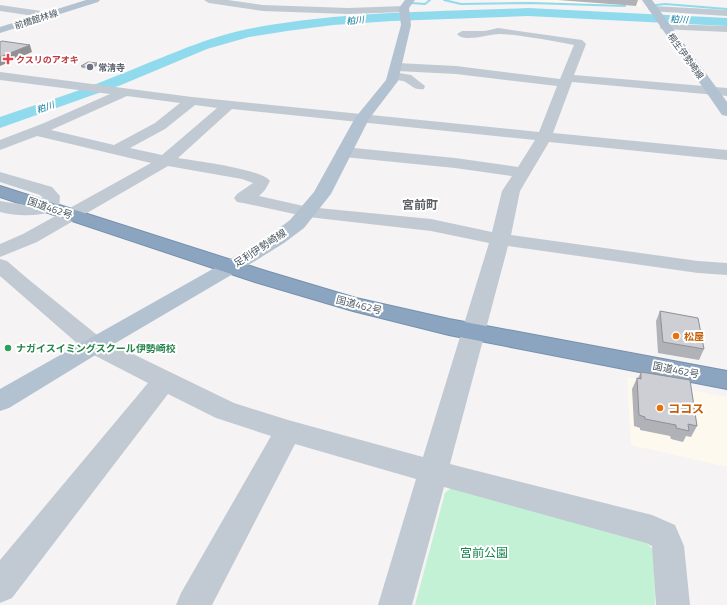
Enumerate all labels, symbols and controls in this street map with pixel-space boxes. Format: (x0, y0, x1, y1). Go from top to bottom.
street label: 前橋館林線 (13, 6, 60, 32)
water label: 粕川 (345, 12, 366, 27)
water label: 粕川 (670, 12, 689, 26)
street label: 桐生伊勢崎線 (665, 30, 708, 82)
place label: クスリのアオキ (16, 53, 79, 66)
marker: クスリのアオキ (3, 54, 13, 64)
place label: 常清寺 (98, 61, 125, 74)
marker: 常清寺 (85, 62, 95, 72)
water label: 粕川 (34, 98, 57, 116)
street label: 国道462号 (25, 193, 75, 223)
district label: 宮前町 (402, 195, 438, 214)
street label: 足利伊勢崎線 (231, 225, 289, 271)
street label: 国道462号 (334, 292, 384, 318)
place label: 松屋 (684, 329, 704, 344)
marker: 松屋 (671, 331, 681, 341)
place label: ナガイスイミングスクール伊勢崎校 (16, 341, 176, 356)
marker: ナガイスイミングスクール伊勢崎校 (3, 343, 13, 353)
street label: 国道462号 (652, 358, 700, 382)
place label: ココス (668, 399, 704, 418)
marker: ココス (655, 403, 665, 413)
park label: 宮前公園 (460, 543, 508, 562)

